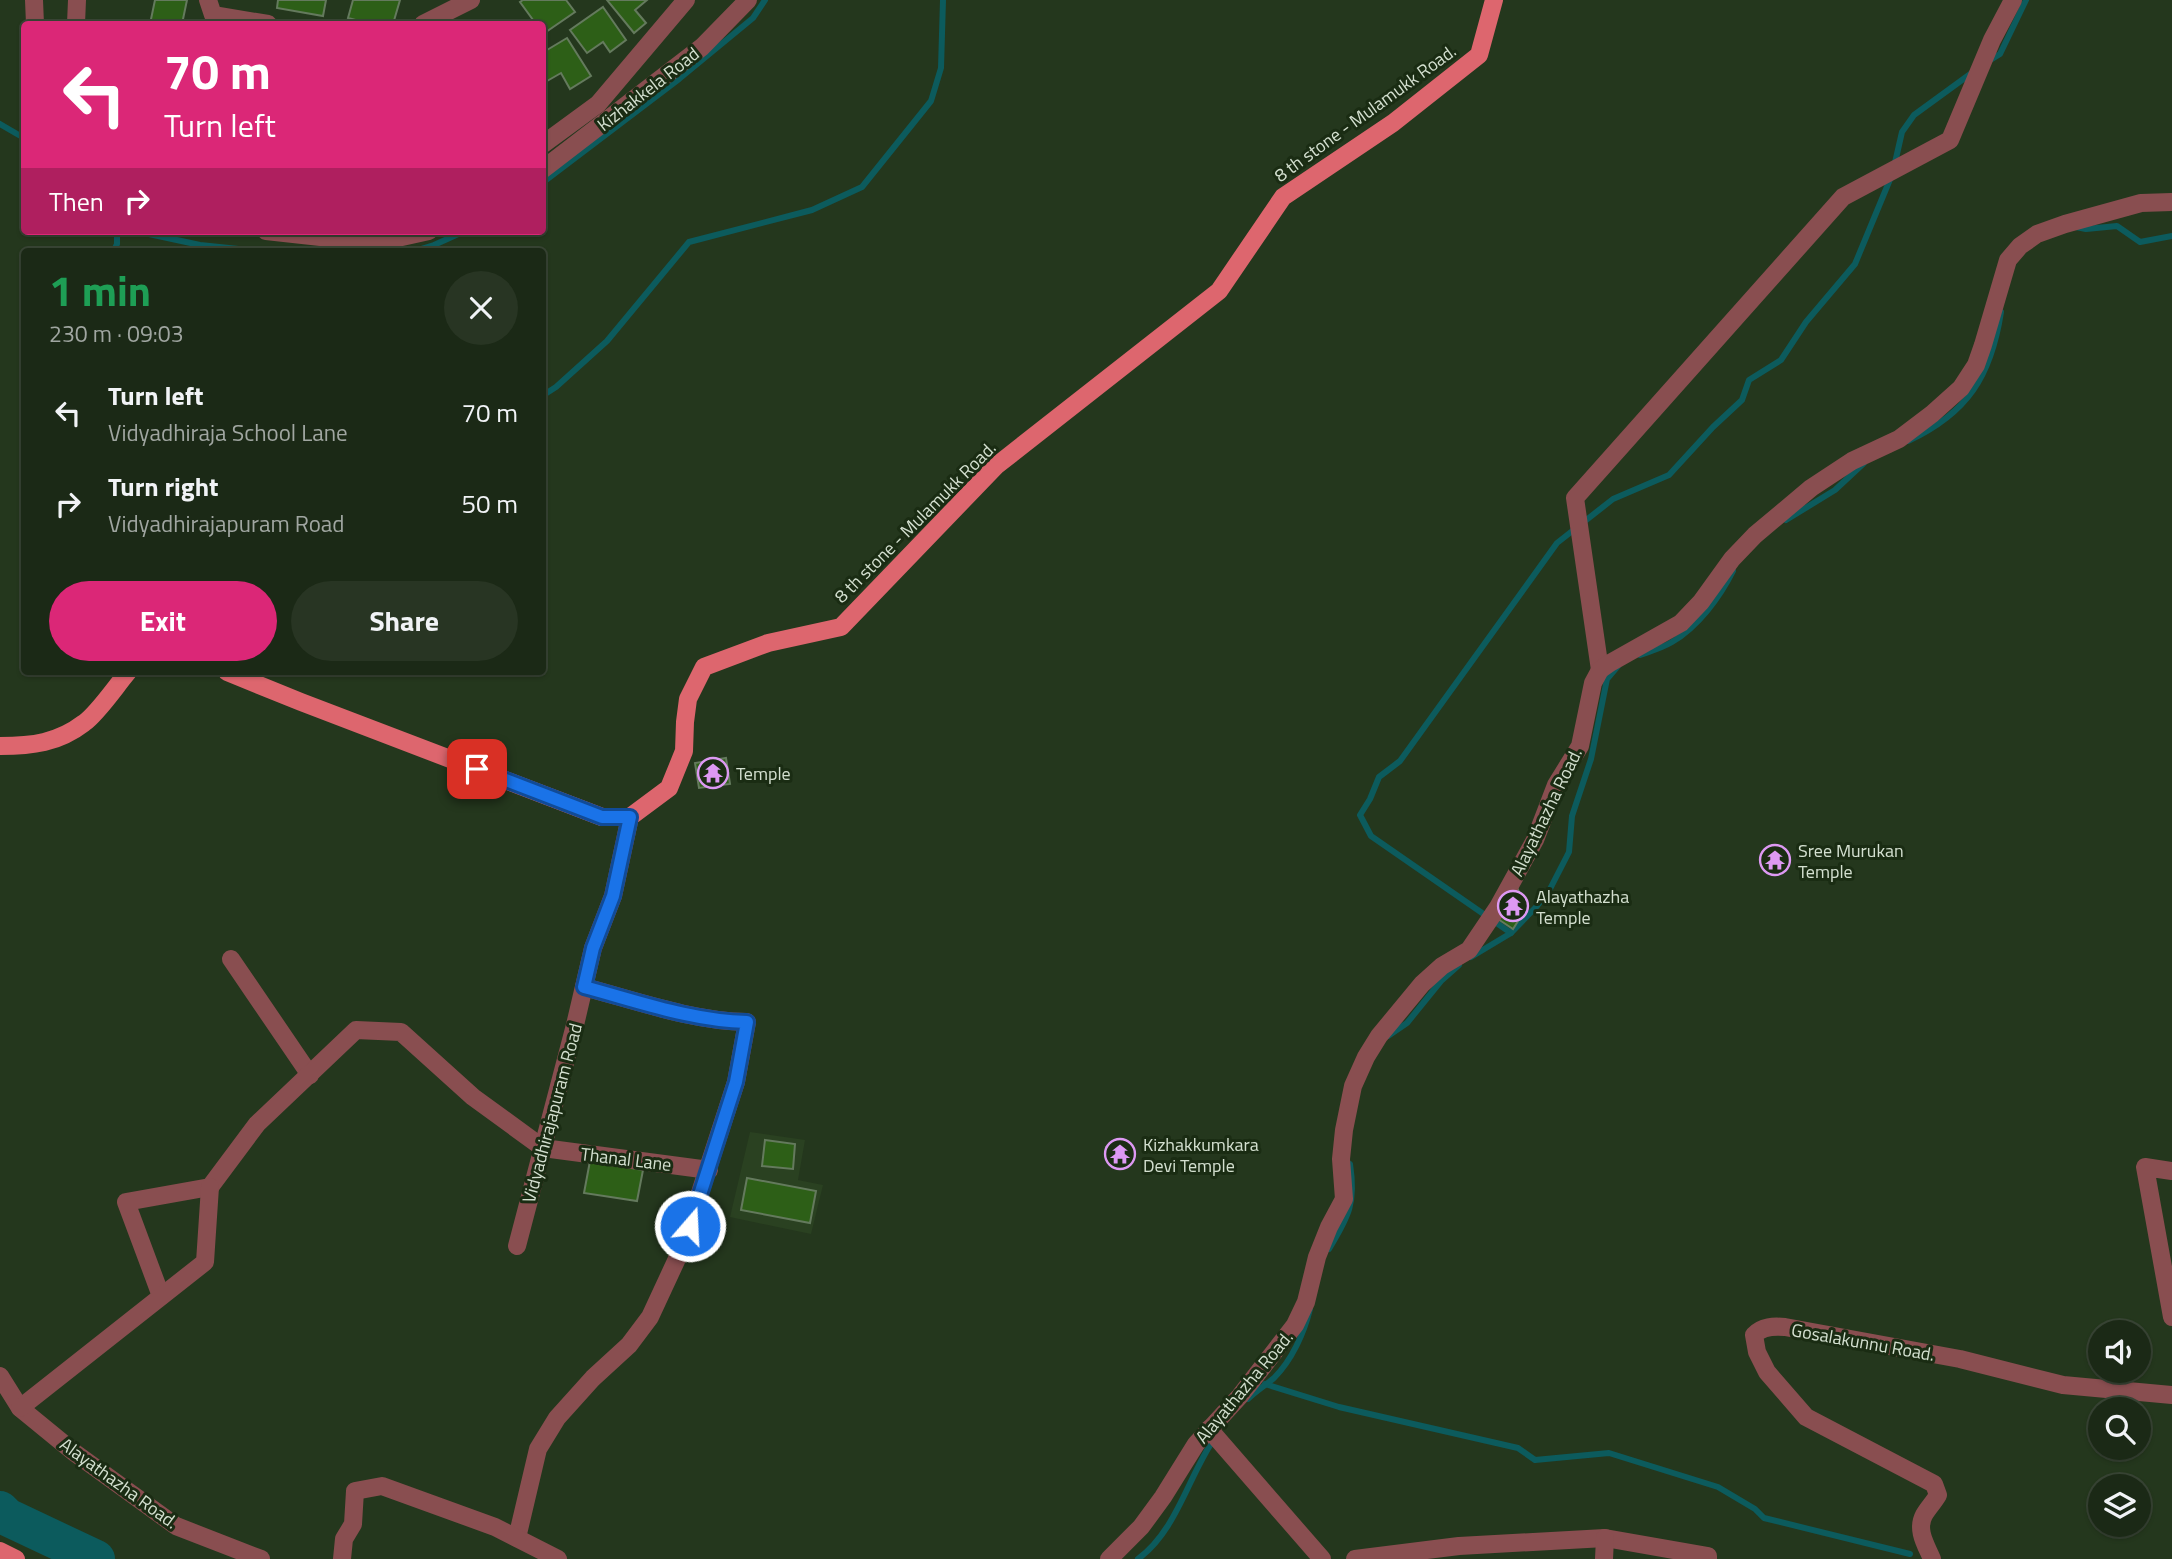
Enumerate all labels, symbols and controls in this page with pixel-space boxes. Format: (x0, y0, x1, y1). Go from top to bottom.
text: 70 m (164, 33, 271, 108)
street label: 8 th stone - Mulamukk Road. (1268, 38, 1462, 188)
street label: Kizhakkela Road (591, 40, 705, 138)
icon: left (49, 49, 140, 140)
text: Turn left (164, 101, 276, 149)
text: Then (49, 182, 104, 221)
icon: right (118, 182, 156, 220)
text: 1 min (49, 258, 151, 322)
button: close (444, 271, 518, 345)
text: 230 m · 09:03 (49, 316, 184, 351)
text: Turn left (108, 376, 203, 415)
text: 70 m (461, 393, 518, 432)
icon: left (49, 394, 87, 432)
text: Vidyadhiraja School Lane (108, 415, 348, 450)
street label: 8 th stone - Mulamukk Road. (828, 435, 1002, 609)
text: Turn right (108, 467, 219, 506)
text: 50 m (461, 484, 518, 523)
icon: right (49, 485, 87, 523)
text: Vidyadhirajapuram Road (108, 506, 345, 541)
button: Exit (49, 581, 277, 661)
button: Share (291, 581, 518, 661)
pin (447, 739, 507, 799)
street label: Alayathazha Road. (1503, 743, 1589, 881)
icon: arrive (458, 750, 496, 788)
temple icon: Temple (696, 756, 730, 790)
place label: Temple (736, 760, 791, 787)
place label: Sree Murukan Temple (1798, 837, 1904, 885)
temple icon: Sree Murukan Temple (1758, 843, 1792, 877)
place label: Alayathazha Temple (1536, 883, 1629, 931)
temple icon: Alayathazha Temple (1496, 889, 1530, 923)
street label: Vidyadhirajapuram Road (515, 1020, 589, 1206)
place label: Kizhakkumkara Devi Temple (1143, 1131, 1259, 1179)
temple icon: Kizhakkumkara Devi Temple (1103, 1137, 1137, 1171)
street label: Thanal Lane (579, 1140, 673, 1178)
position arrow (653, 1189, 727, 1263)
street label: Gosalakunnu Road. (1789, 1316, 1937, 1368)
map controls (2088, 1320, 2151, 1537)
button: sound (2088, 1320, 2151, 1383)
street label: Alayathazha Road. (1189, 1325, 1299, 1449)
button: search (2088, 1397, 2151, 1460)
street label: Alayathazha Road. (54, 1431, 184, 1535)
button: layers (2088, 1474, 2151, 1537)

